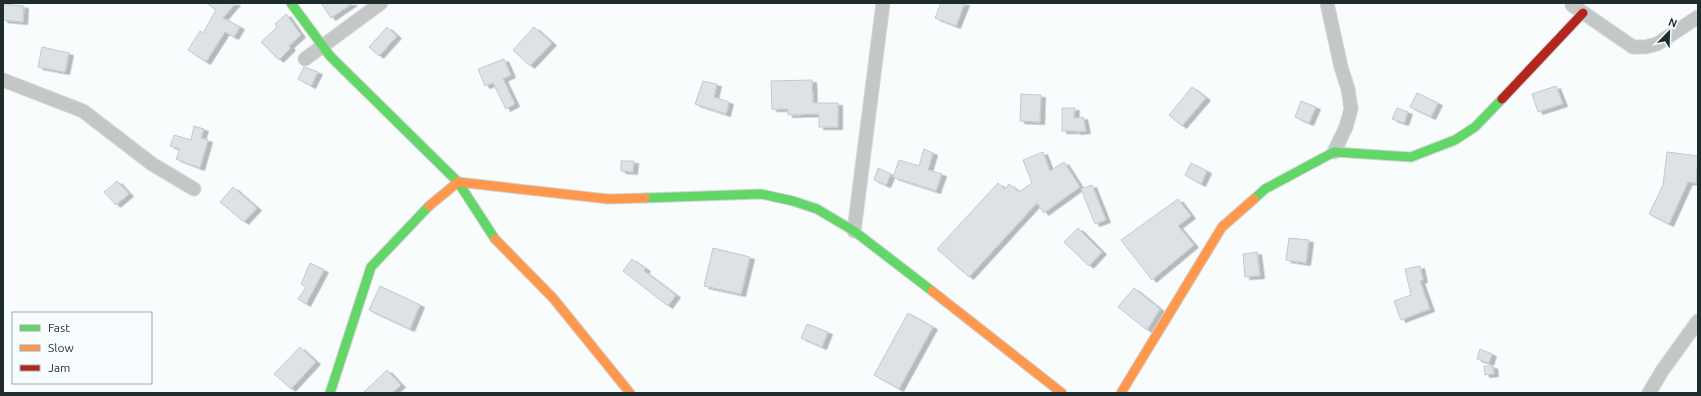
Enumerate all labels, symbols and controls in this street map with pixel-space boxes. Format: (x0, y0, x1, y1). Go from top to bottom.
north arrow (1649, 12, 1689, 52)
text: N (1667, 16, 1679, 30)
legend (12, 312, 152, 384)
text: Fast (48, 321, 70, 334)
text: Slow (48, 341, 74, 354)
text: Jam (48, 361, 70, 374)

